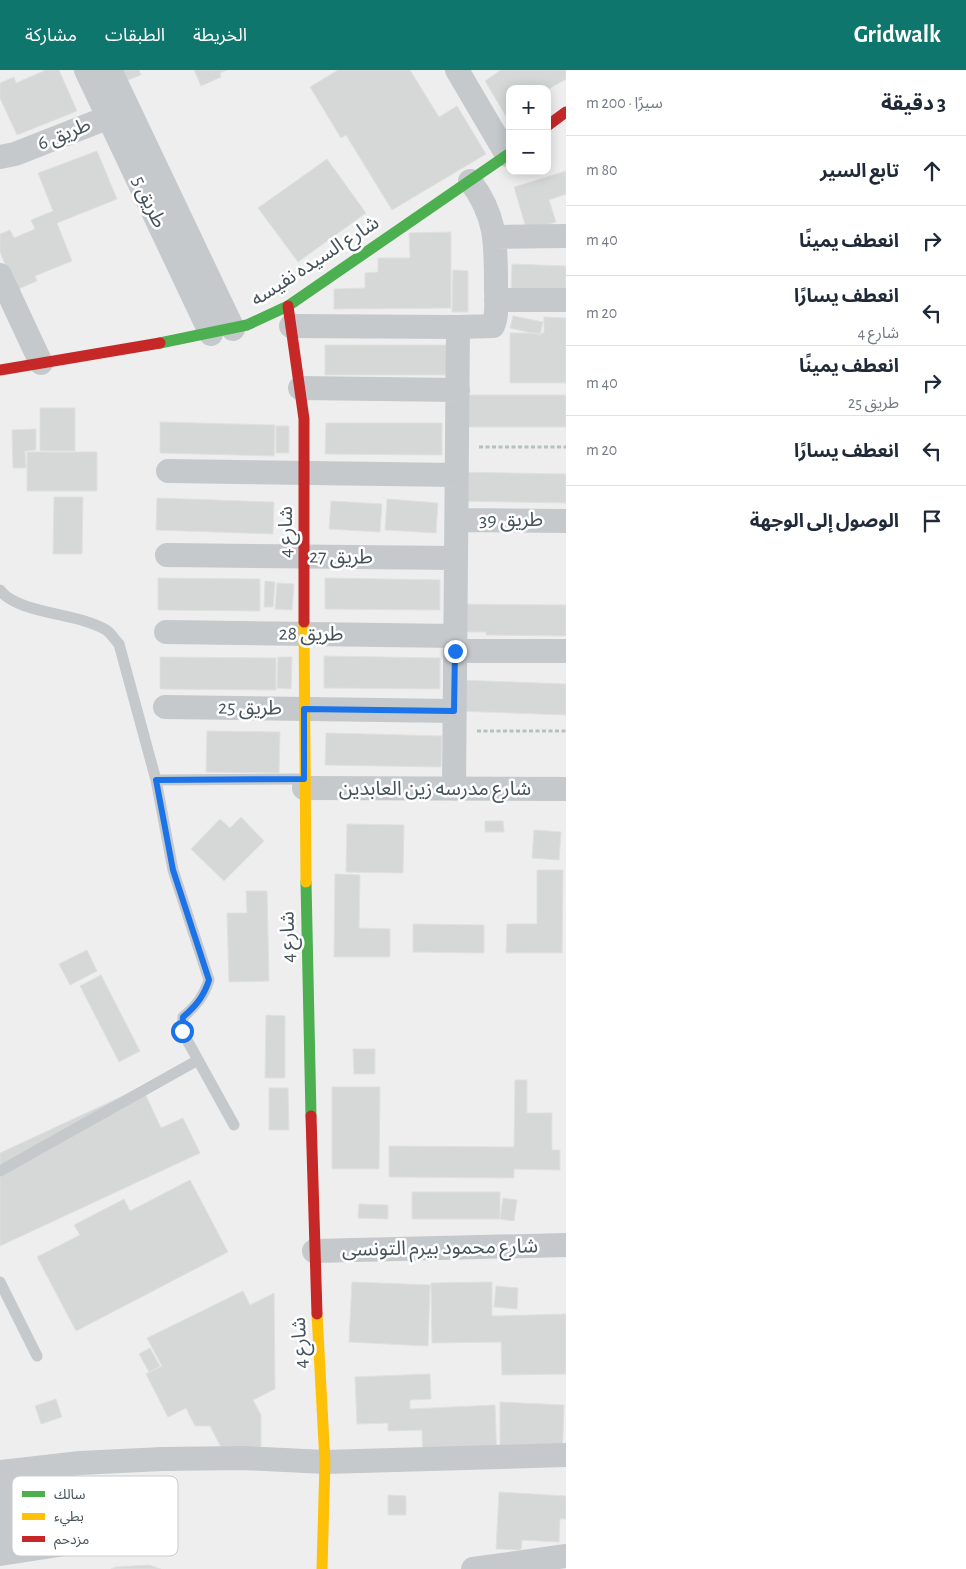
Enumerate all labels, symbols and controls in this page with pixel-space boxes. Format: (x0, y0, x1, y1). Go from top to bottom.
text: Gridwalk (854, 23, 941, 47)
text: مشاركة (25, 27, 77, 45)
text: الطبقات (105, 27, 165, 45)
text: الخريطة (193, 27, 247, 45)
map controls (506, 85, 551, 175)
button: + (506, 85, 551, 130)
text: 3 دقيقة (881, 93, 946, 114)
text: سيرًا · 200 m (586, 95, 663, 111)
street label: طريق 6 (34, 114, 94, 156)
button: − (506, 130, 551, 175)
icon: ahead (918, 157, 946, 185)
text: 80 m (586, 162, 618, 178)
text: تابع السير (820, 162, 899, 181)
street label: طريق 5 (127, 173, 170, 232)
street label: شارع السيده نفيسه (247, 212, 385, 313)
icon: right (918, 227, 946, 255)
text: 40 m (586, 232, 618, 248)
text: انعطف يمينًا (799, 232, 899, 251)
text: انعطف يسارًا (794, 287, 899, 306)
icon: left (918, 299, 946, 327)
text: 20 m (586, 305, 617, 321)
text: شارع 4 (857, 325, 899, 341)
text: انعطف يمينًا (799, 357, 899, 376)
icon: right (918, 369, 946, 397)
text: 40 m (586, 375, 618, 391)
text: طريق 25 (848, 395, 899, 411)
icon: left (918, 437, 946, 465)
text: 20 m (586, 442, 617, 458)
text: انعطف يسارًا (794, 442, 899, 461)
street label: شارع 4 (276, 506, 300, 558)
icon: arrive (918, 507, 946, 535)
street label: طريق 39 (479, 510, 543, 532)
text: الوصول إلى الوجهة (750, 512, 899, 531)
street label: طريق 27 (309, 546, 373, 570)
street label: طريق 28 (278, 623, 344, 647)
route end (444, 640, 467, 663)
street label: طريق 25 (218, 697, 282, 721)
street label: شارع مدرسه زين العابدين (339, 779, 531, 803)
street label: شارع 4 (278, 911, 302, 963)
route start (171, 1020, 194, 1043)
street label: شارع محمود بيرم التونسى (342, 1236, 538, 1264)
street label: شارع 4 (289, 1316, 315, 1369)
legend (12, 1476, 178, 1556)
text: سالك (54, 1488, 86, 1502)
text: بطيء (54, 1510, 84, 1527)
text: مزدحم (54, 1533, 89, 1550)

